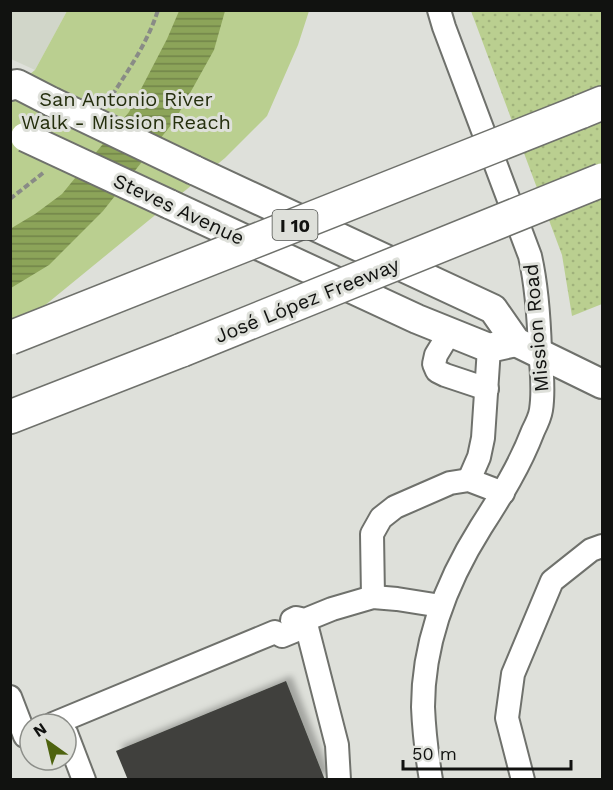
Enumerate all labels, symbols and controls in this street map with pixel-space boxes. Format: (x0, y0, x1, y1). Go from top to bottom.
park label: San Antonio River Walk - Mission Reach (21, 87, 231, 134)
street label: Steves Avenue (110, 168, 248, 250)
road number: I 10 (272, 210, 318, 240)
street label: José López Freeway (211, 252, 403, 348)
street label: Mission Road (518, 263, 554, 393)
north arrow (18, 712, 78, 772)
text: N (30, 719, 50, 741)
scale bar (403, 733, 571, 771)
text: 50 m (412, 743, 457, 764)

